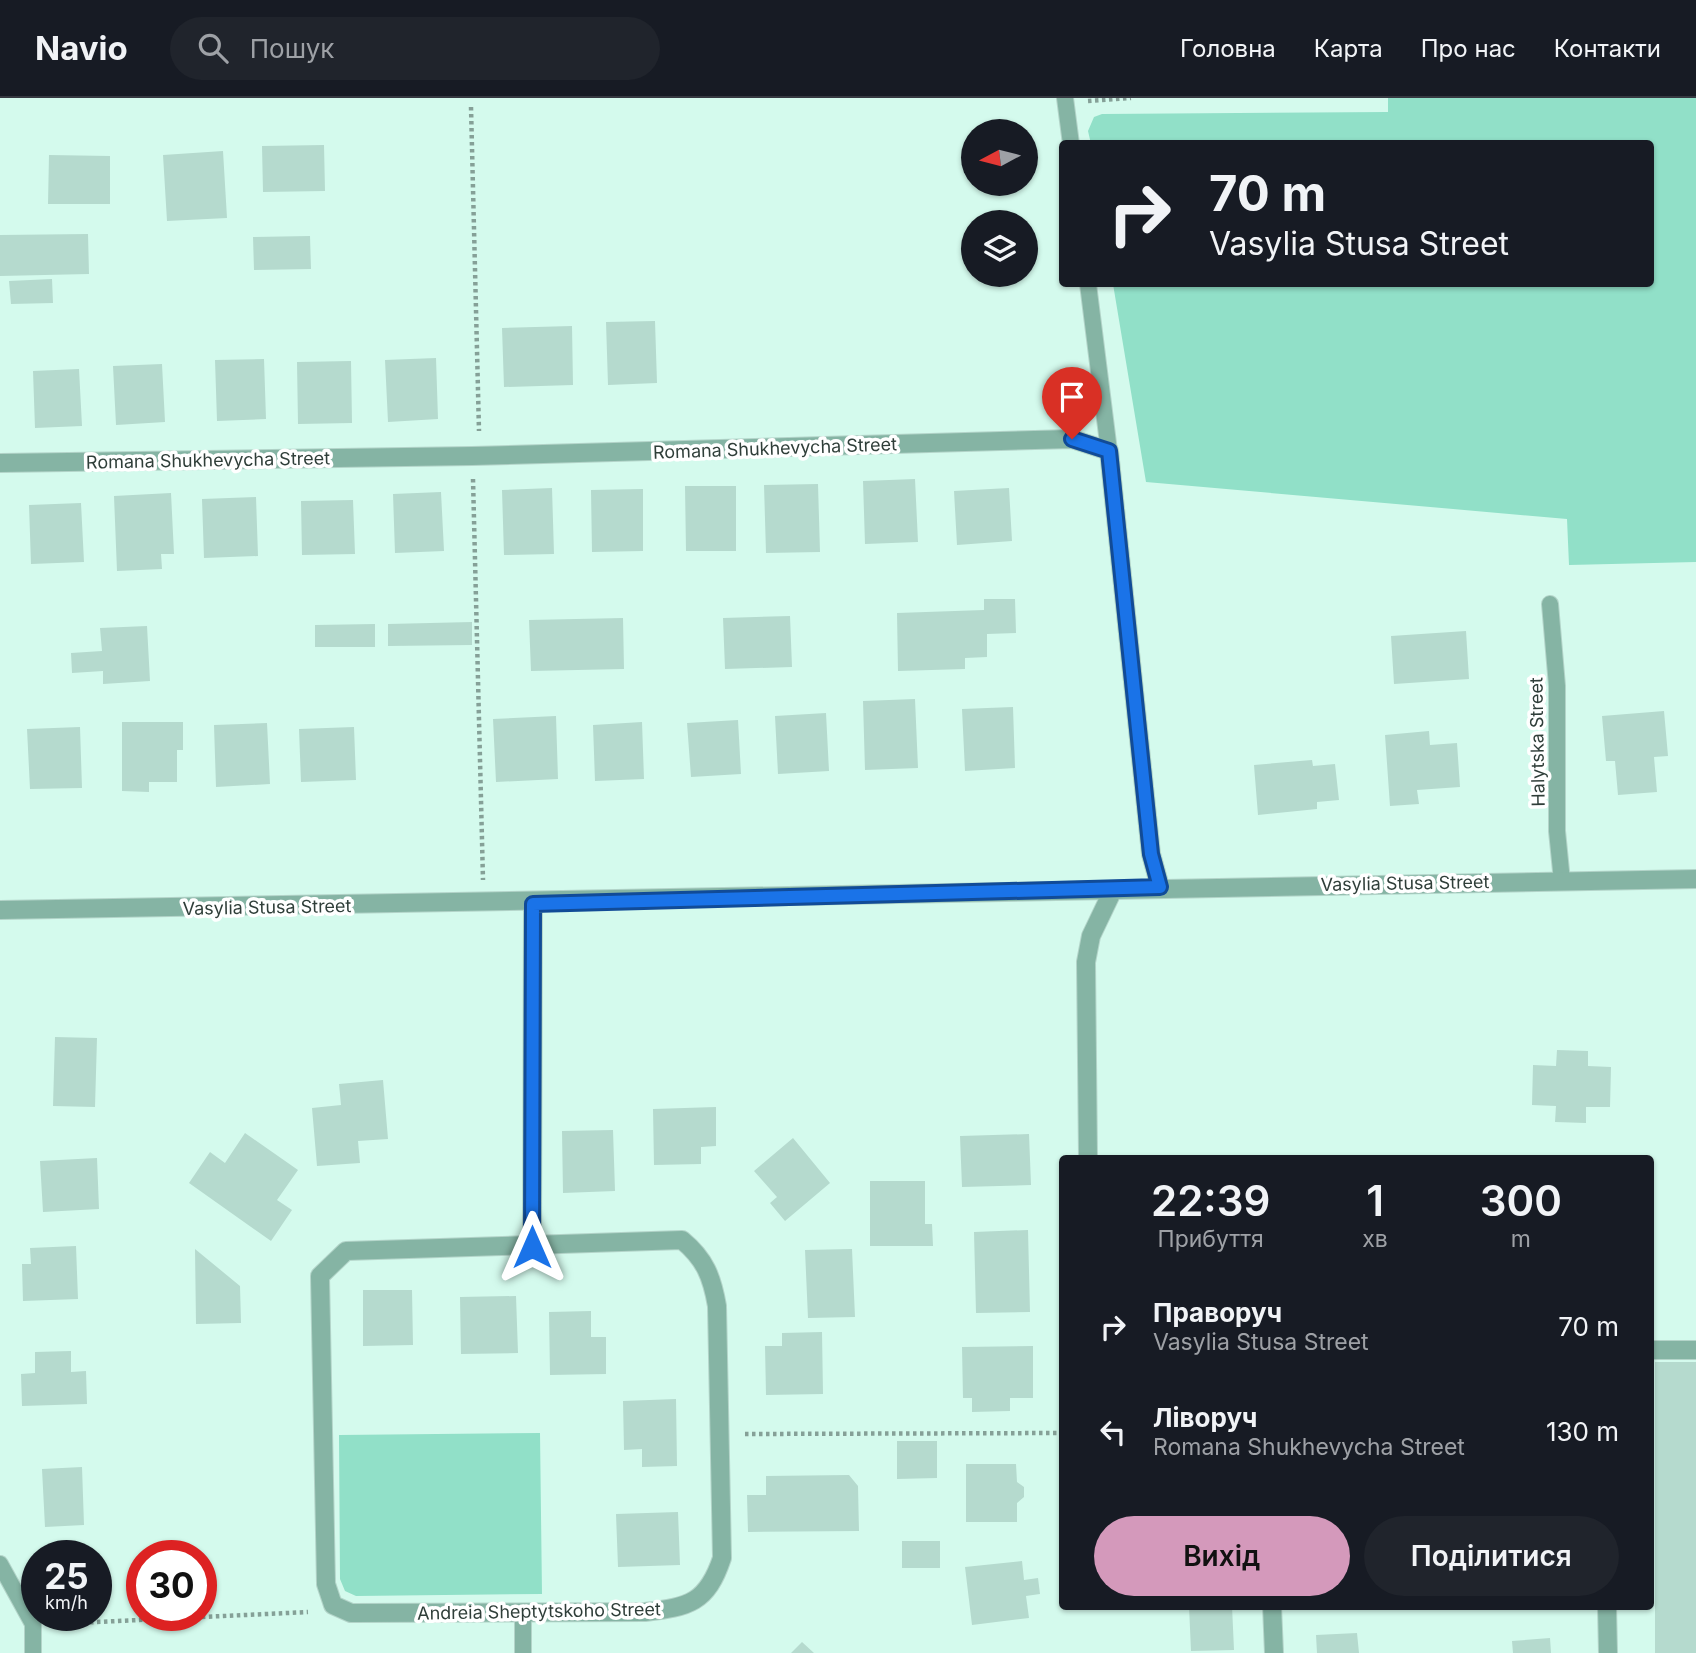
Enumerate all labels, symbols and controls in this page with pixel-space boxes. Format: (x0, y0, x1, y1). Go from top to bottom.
search box (170, 17, 660, 80)
text: Navio (35, 28, 128, 68)
icon: search (194, 29, 232, 67)
text: Пошук (250, 33, 334, 64)
text: Головна (1180, 34, 1276, 63)
text: Карта (1314, 34, 1383, 63)
text: Про нас (1421, 34, 1516, 63)
text: Контакти (1554, 34, 1661, 63)
north arrow (961, 119, 1038, 196)
map controls (961, 119, 1038, 287)
text: 70 m (1209, 164, 1326, 223)
icon: right (1094, 168, 1185, 259)
button: layers (961, 210, 1038, 287)
text: Vasylia Stusa Street (1209, 224, 1509, 263)
pin (1042, 367, 1102, 439)
icon: arrive (1053, 378, 1091, 416)
street label: Romana Shukhevycha Street (653, 433, 897, 463)
street label: Romana Shukhevycha Street (86, 447, 330, 473)
street label: Halytska Street (1525, 677, 1549, 807)
street label: Vasylia Stusa Street (1320, 871, 1490, 895)
street label: Vasylia Stusa Street (182, 895, 352, 919)
text: 22:39 (1151, 1175, 1270, 1226)
text: 1 (1366, 1175, 1384, 1226)
text: 300 (1480, 1175, 1562, 1226)
position arrow (495, 1210, 569, 1284)
text: Прибуття (1158, 1225, 1264, 1253)
text: хв (1362, 1225, 1388, 1253)
text: m (1511, 1225, 1531, 1253)
text: Праворуч (1153, 1297, 1282, 1328)
icon: right (1094, 1308, 1132, 1346)
text: 70 m (1558, 1311, 1619, 1342)
text: Vasylia Stusa Street (1153, 1328, 1369, 1356)
text: Ліворуч (1153, 1402, 1257, 1433)
icon: left (1094, 1413, 1132, 1451)
text: 130 m (1546, 1416, 1619, 1447)
text: Romana Shukhevycha Street (1153, 1433, 1465, 1461)
button: Вихід (1094, 1516, 1350, 1596)
button: Поділитися (1364, 1516, 1619, 1596)
speed limit sign: 30 (126, 1540, 217, 1631)
text: 25 (44, 1555, 89, 1597)
text: km/h (45, 1592, 88, 1613)
street label: Andreia Sheptytskoho Street (417, 1598, 661, 1624)

